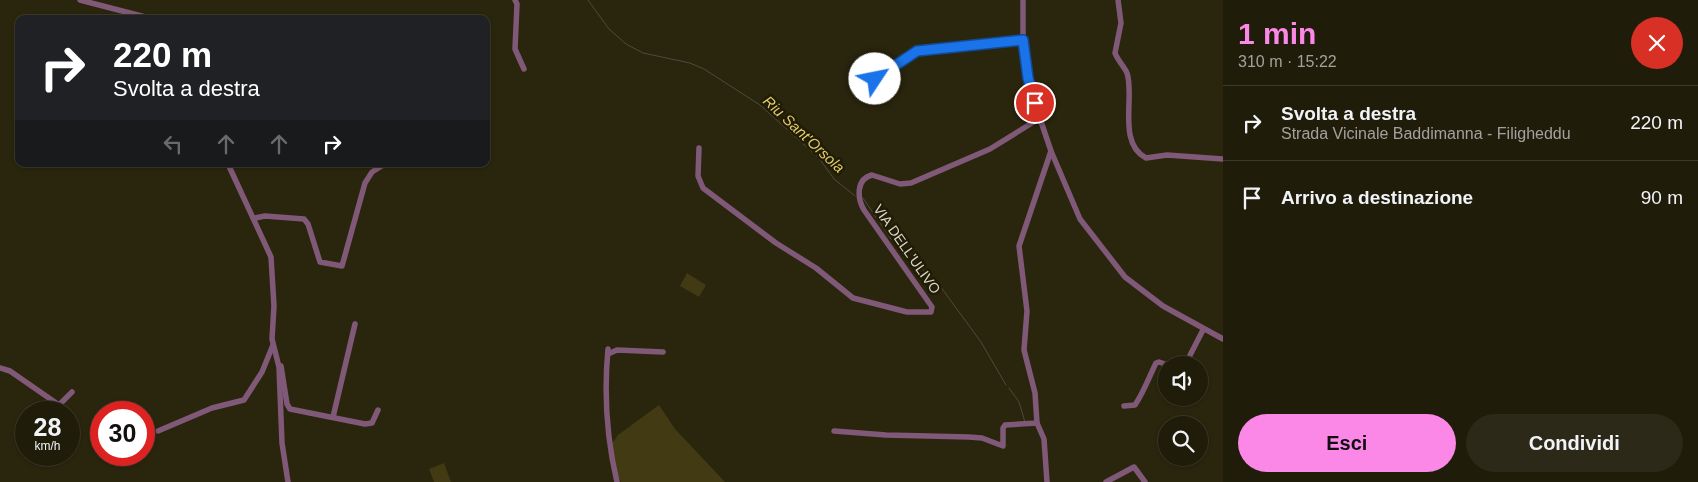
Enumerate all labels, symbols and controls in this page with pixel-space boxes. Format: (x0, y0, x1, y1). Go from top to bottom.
text: 1 min (1238, 17, 1316, 50)
button: close (1631, 17, 1683, 69)
icon: right (30, 35, 95, 100)
text: 220 m (113, 35, 212, 74)
position arrow (848, 52, 900, 104)
text: 310 m · 15:22 (1238, 53, 1337, 70)
text: Svolta a destra (113, 76, 260, 101)
pin (1014, 82, 1056, 124)
icon: arrive (1021, 89, 1049, 117)
water label: Riu Sant'Orsola (760, 92, 848, 176)
text: Svolta a destra (1281, 103, 1416, 124)
icon: right (1238, 109, 1266, 137)
text: 220 m (1630, 112, 1683, 133)
text: Strada Vicinale Baddimanna - Filigheddu (1281, 125, 1571, 142)
icon: left (159, 130, 187, 158)
icon: ahead (212, 130, 240, 158)
icon: ahead (265, 130, 293, 158)
icon: right (318, 130, 346, 158)
icon: arrive (1238, 184, 1266, 212)
text: Arrivo a destinazione (1281, 187, 1473, 208)
text: 90 m (1641, 187, 1683, 208)
street label: VIA DELL'ULIVO (870, 201, 944, 297)
map controls (1158, 356, 1208, 466)
button: sound (1158, 356, 1208, 406)
speed limit sign: 30 (90, 401, 155, 466)
text: 28 (34, 413, 61, 441)
button: Esci (1238, 414, 1456, 472)
button: Condividi (1466, 414, 1683, 472)
button: search (1158, 416, 1208, 466)
text: km/h (34, 439, 61, 453)

